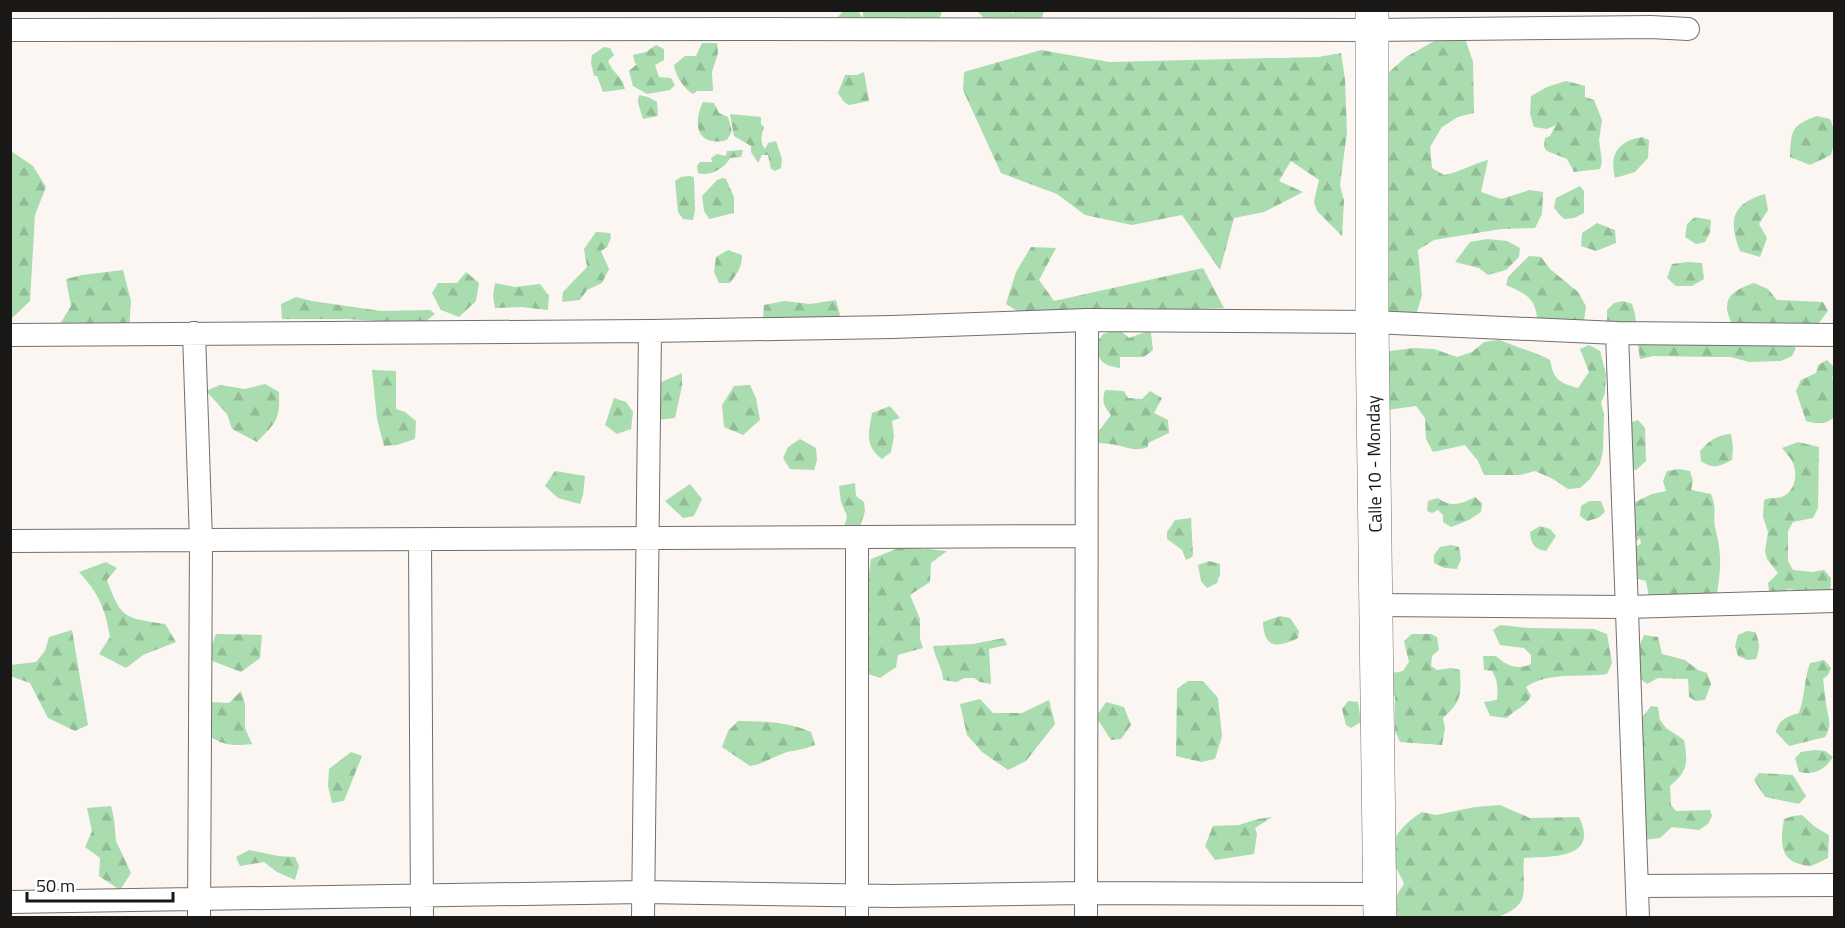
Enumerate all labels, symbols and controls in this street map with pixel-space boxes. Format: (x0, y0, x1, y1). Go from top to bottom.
street label: Calle 10 - Monday (1359, 395, 1389, 533)
scale bar (27, 865, 172, 903)
text: 50 m (36, 872, 75, 899)

